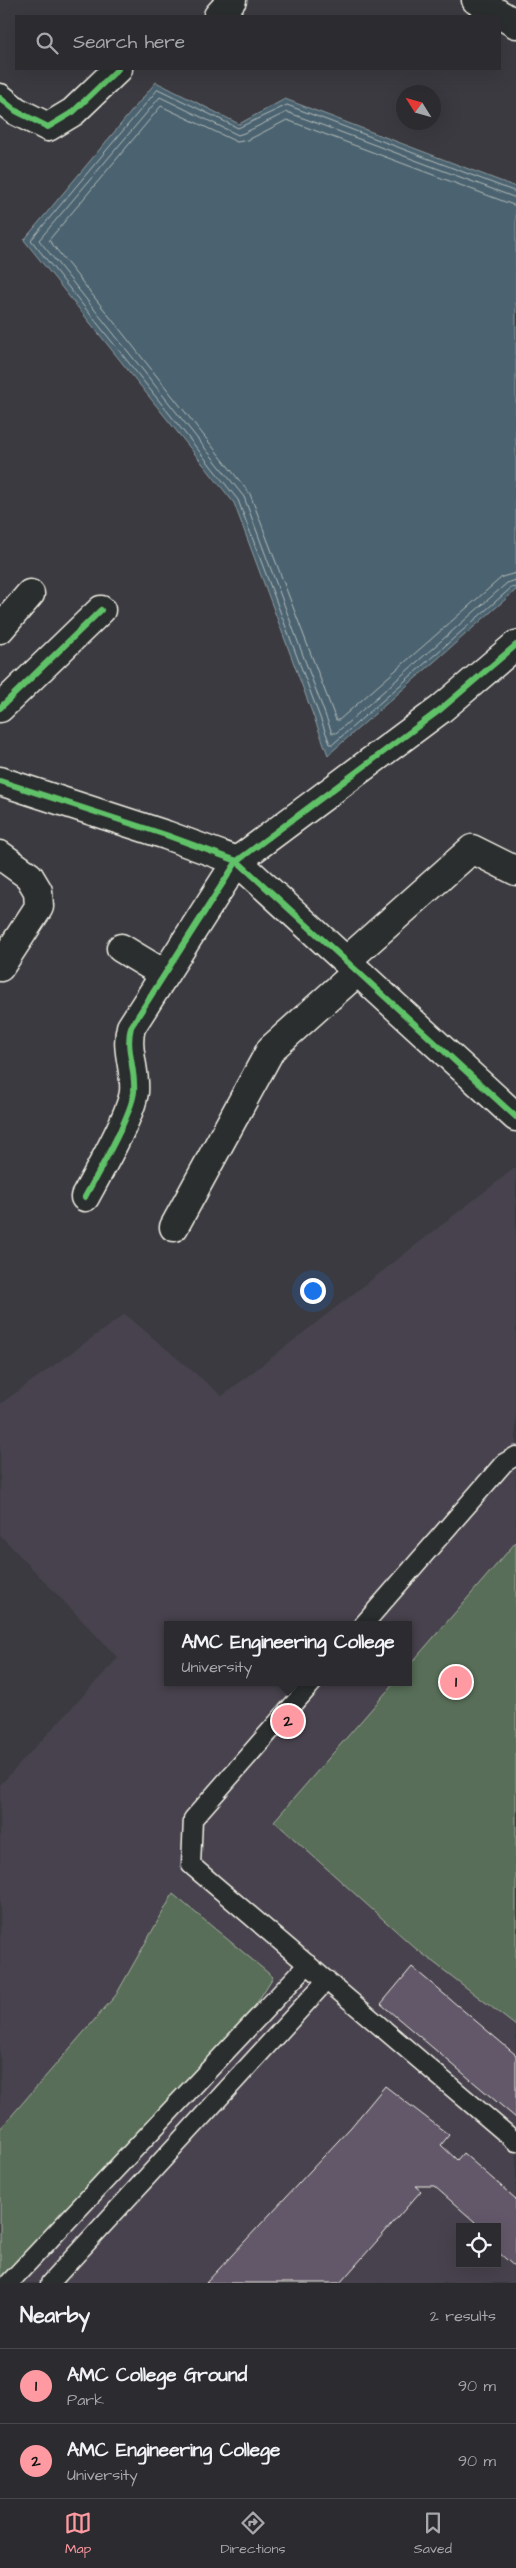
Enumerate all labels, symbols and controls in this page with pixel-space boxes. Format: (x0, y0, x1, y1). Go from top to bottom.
search box (15, 15, 501, 70)
icon: search (33, 29, 61, 57)
text: Search here (73, 29, 185, 56)
north arrow (396, 85, 441, 130)
your location (300, 1278, 326, 1304)
popup (164, 1621, 412, 1686)
text: AMC Engineering College (181, 1629, 395, 1656)
text: University (181, 1656, 252, 1678)
pin: 1 (440, 1663, 472, 1701)
pin: 2 (272, 1702, 304, 1740)
map controls (456, 2223, 501, 2268)
button: locate (456, 2223, 501, 2268)
text: Nearby (20, 2301, 90, 2330)
text: 2 results (430, 2305, 496, 2327)
text: AMC College Ground (67, 2362, 247, 2389)
text: 1 (35, 2375, 37, 2397)
text: 90 m (458, 2375, 496, 2397)
text: Park (67, 2389, 104, 2411)
text: AMC Engineering College (67, 2437, 280, 2464)
text: 2 (31, 2450, 41, 2472)
text: 90 m (458, 2450, 496, 2472)
text: University (67, 2464, 138, 2486)
tab: Map (64, 2509, 92, 2559)
tab: Directions (220, 2509, 285, 2559)
tab: Saved (414, 2509, 452, 2559)

